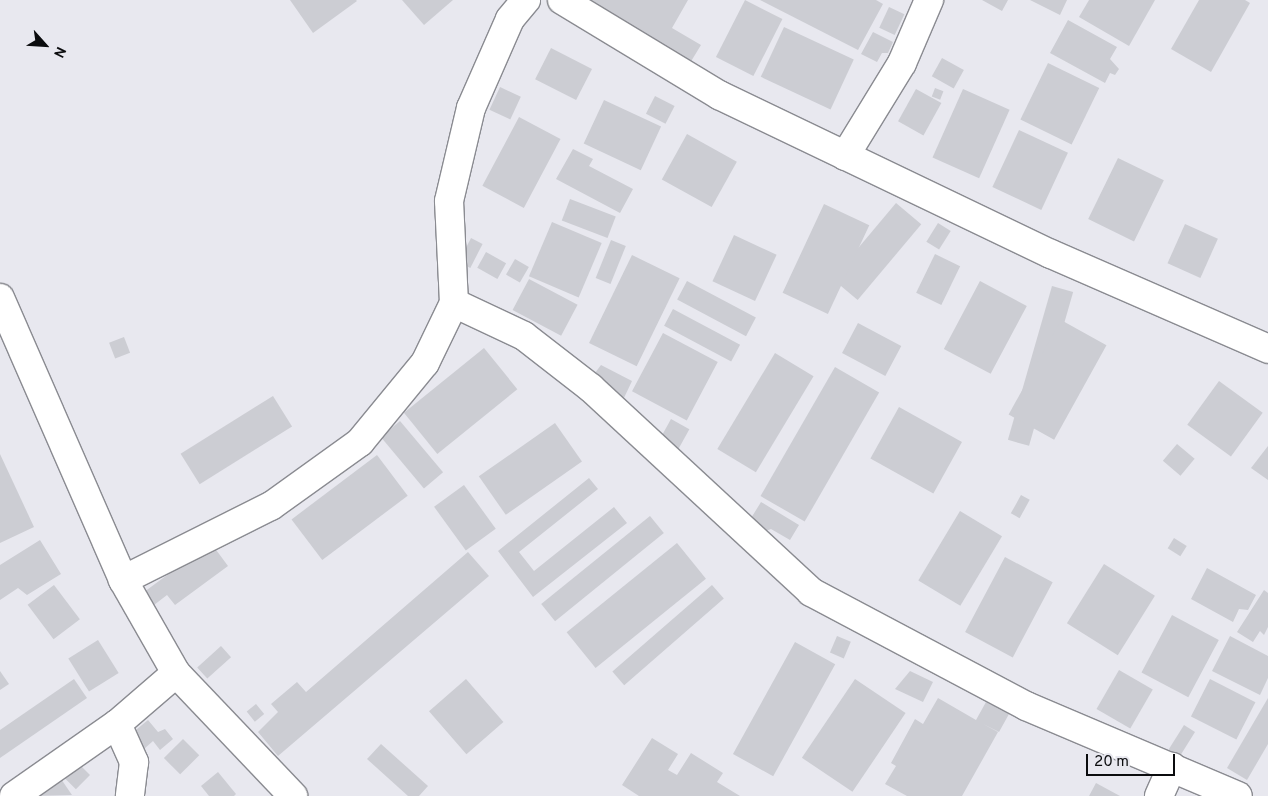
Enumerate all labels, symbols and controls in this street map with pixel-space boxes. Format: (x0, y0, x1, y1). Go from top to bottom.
north arrow (20, 20, 70, 70)
text: N (49, 44, 69, 60)
scale bar (1088, 744, 1177, 776)
text: 20 m (1094, 753, 1129, 772)

